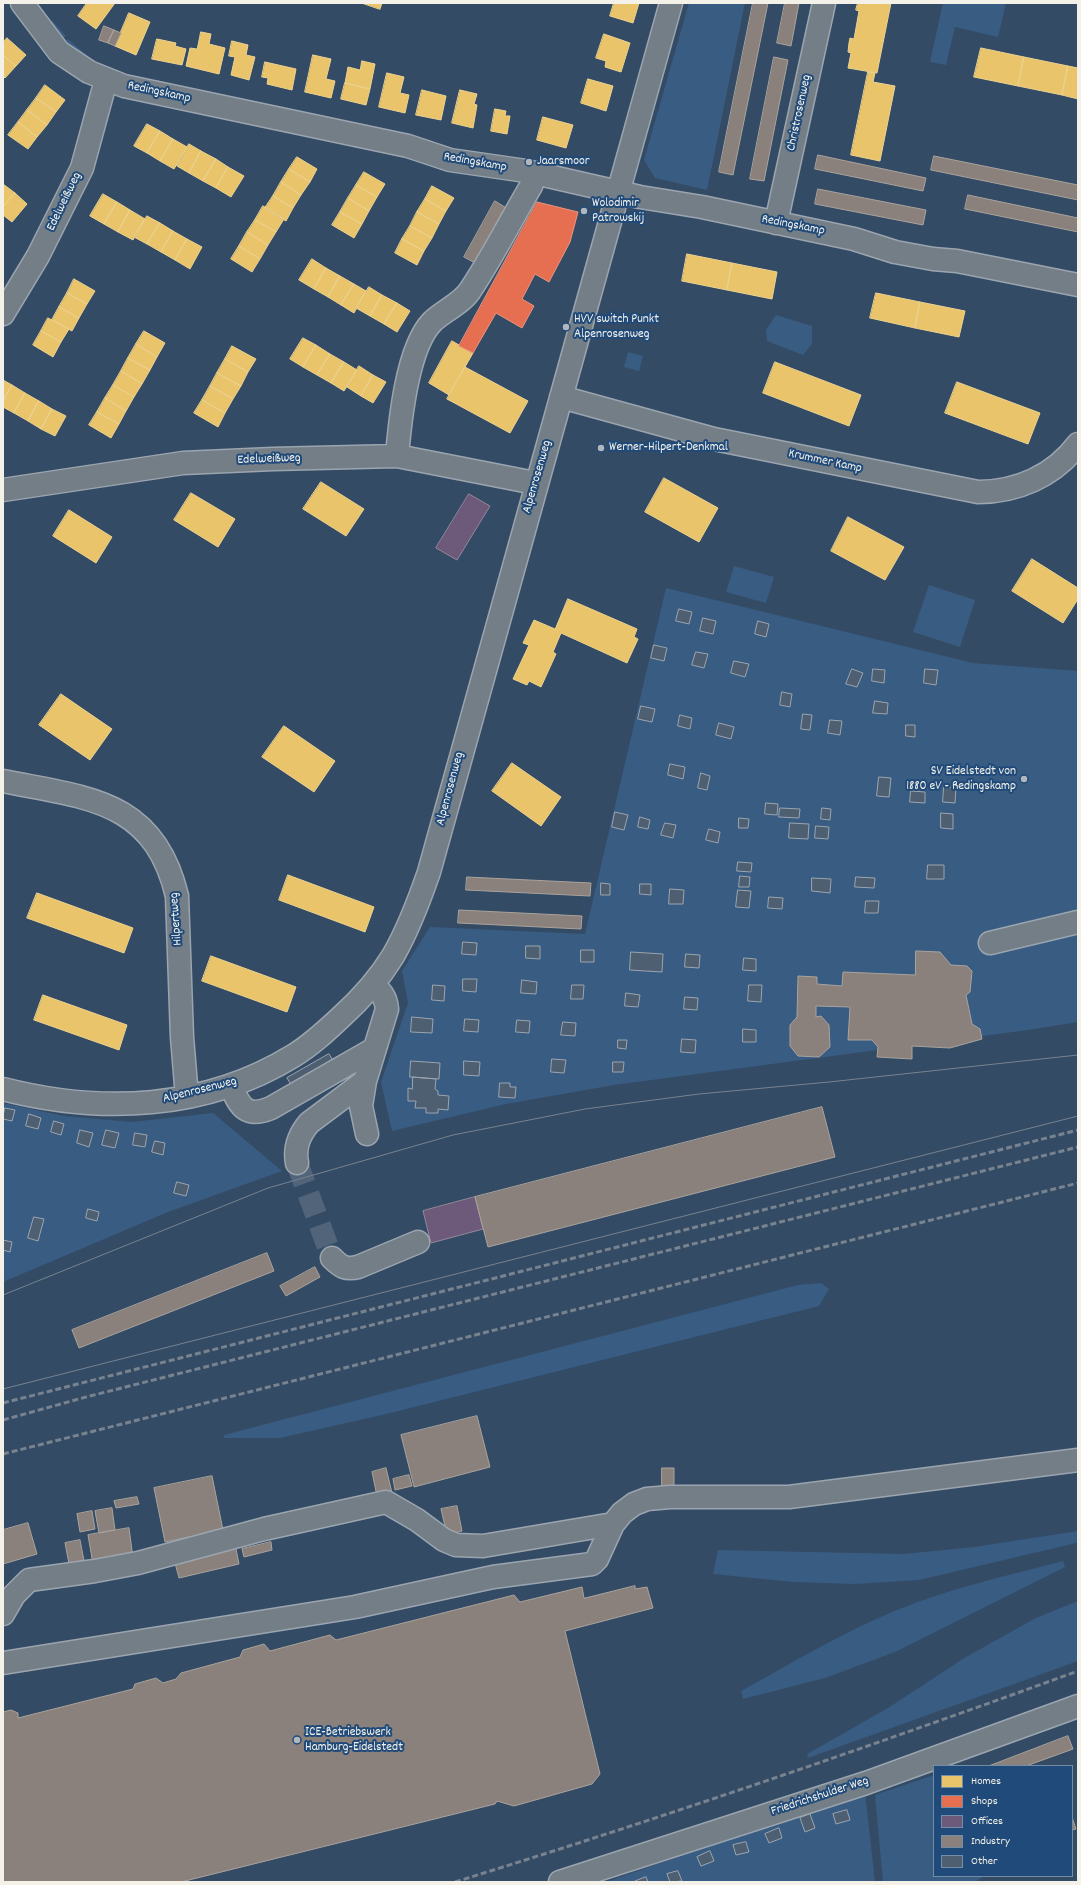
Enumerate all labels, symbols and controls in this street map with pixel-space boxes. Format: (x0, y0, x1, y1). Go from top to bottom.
street label: Christrosenweg (784, 74, 816, 152)
street label: Redingskamp (126, 79, 192, 107)
street label: Redingskamp (442, 150, 508, 176)
place label: Jaarsmoor (537, 154, 590, 170)
marker: Jaarsmoor (524, 157, 534, 167)
street label: Edelweißweg (44, 170, 86, 234)
place label: Wolodimir Patrowskij (592, 196, 644, 227)
marker: Wolodimir Patrowskij (579, 206, 589, 216)
street label: Redingskamp (760, 212, 826, 240)
place label: HVV switch Punkt Alpenrosenweg (574, 312, 659, 343)
marker: HVV switch Punkt Alpenrosenweg (561, 322, 571, 332)
street label: Alpenrosenweg (520, 439, 556, 515)
place label: Werner-Hilpert-Denkmal (609, 440, 728, 456)
marker: Werner-Hilpert-Denkmal (596, 443, 606, 453)
street label: Krummer Kamp (787, 447, 863, 477)
street label: Edelweißweg (237, 451, 301, 469)
street label: Alpenrosenweg (434, 751, 468, 827)
place label: SV Eidelstedt von 1880 eV - Redingskamp (906, 764, 1016, 795)
marker: SV Eidelstedt von 1880 eV - Redingskamp (1019, 774, 1029, 784)
street label: Hilpertweg (167, 892, 187, 946)
street label: Alpenrosenweg (161, 1074, 239, 1108)
place label: ICE-Betriebswerk Hamburg-Eidelstedt (305, 1725, 403, 1756)
marker: ICE-Betriebswerk Hamburg-Eidelstedt (292, 1735, 302, 1745)
legend (933, 1765, 1073, 1877)
text: Homes (971, 1773, 1001, 1790)
street label: Friedrichshulder Weg (769, 1774, 871, 1820)
text: Shops (971, 1793, 998, 1810)
text: Offices (971, 1813, 1003, 1830)
text: Industry (971, 1833, 1010, 1850)
text: Other (971, 1853, 998, 1870)

